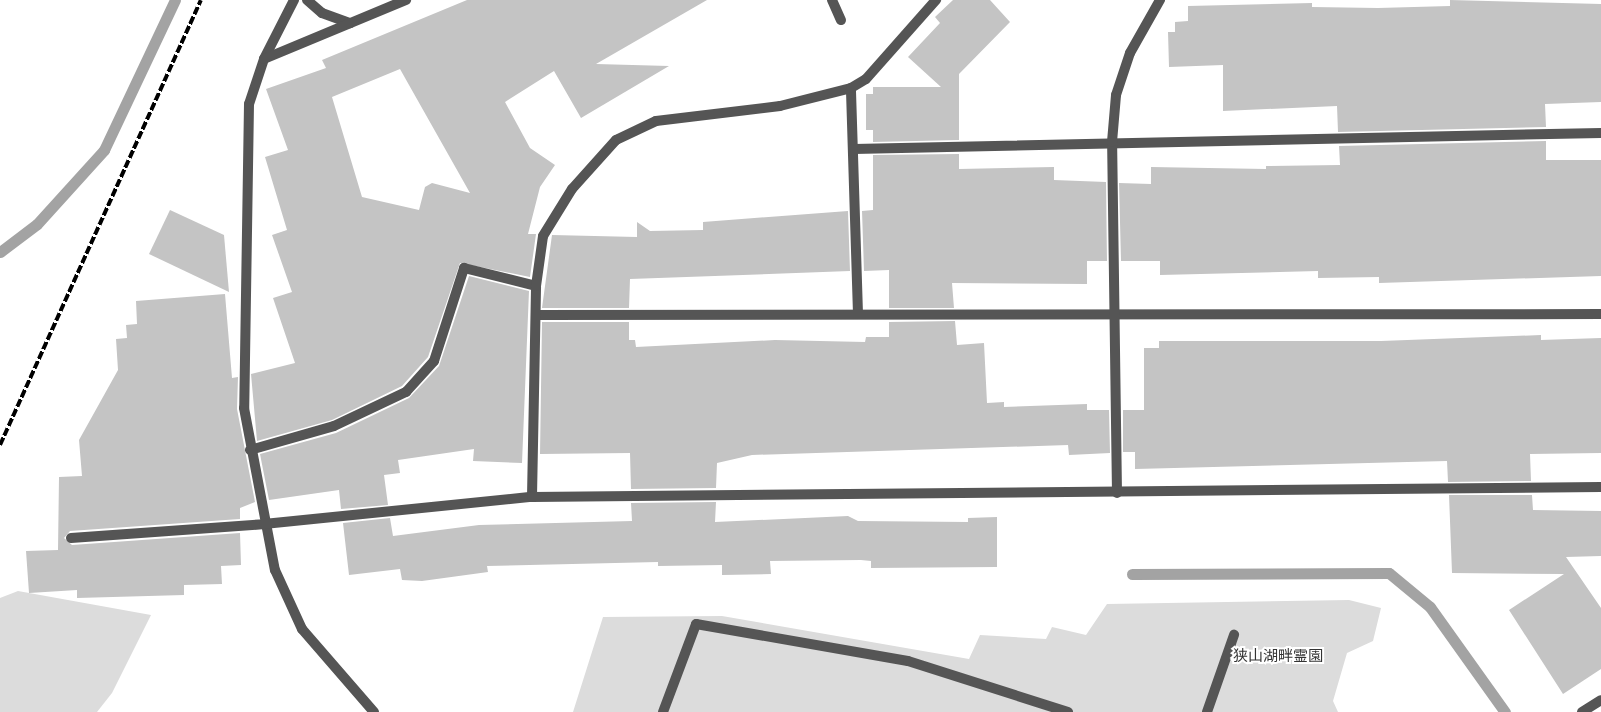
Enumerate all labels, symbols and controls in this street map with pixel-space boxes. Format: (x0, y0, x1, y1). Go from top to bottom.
park label: 狭山湖畔霊園 (1233, 648, 1323, 666)

